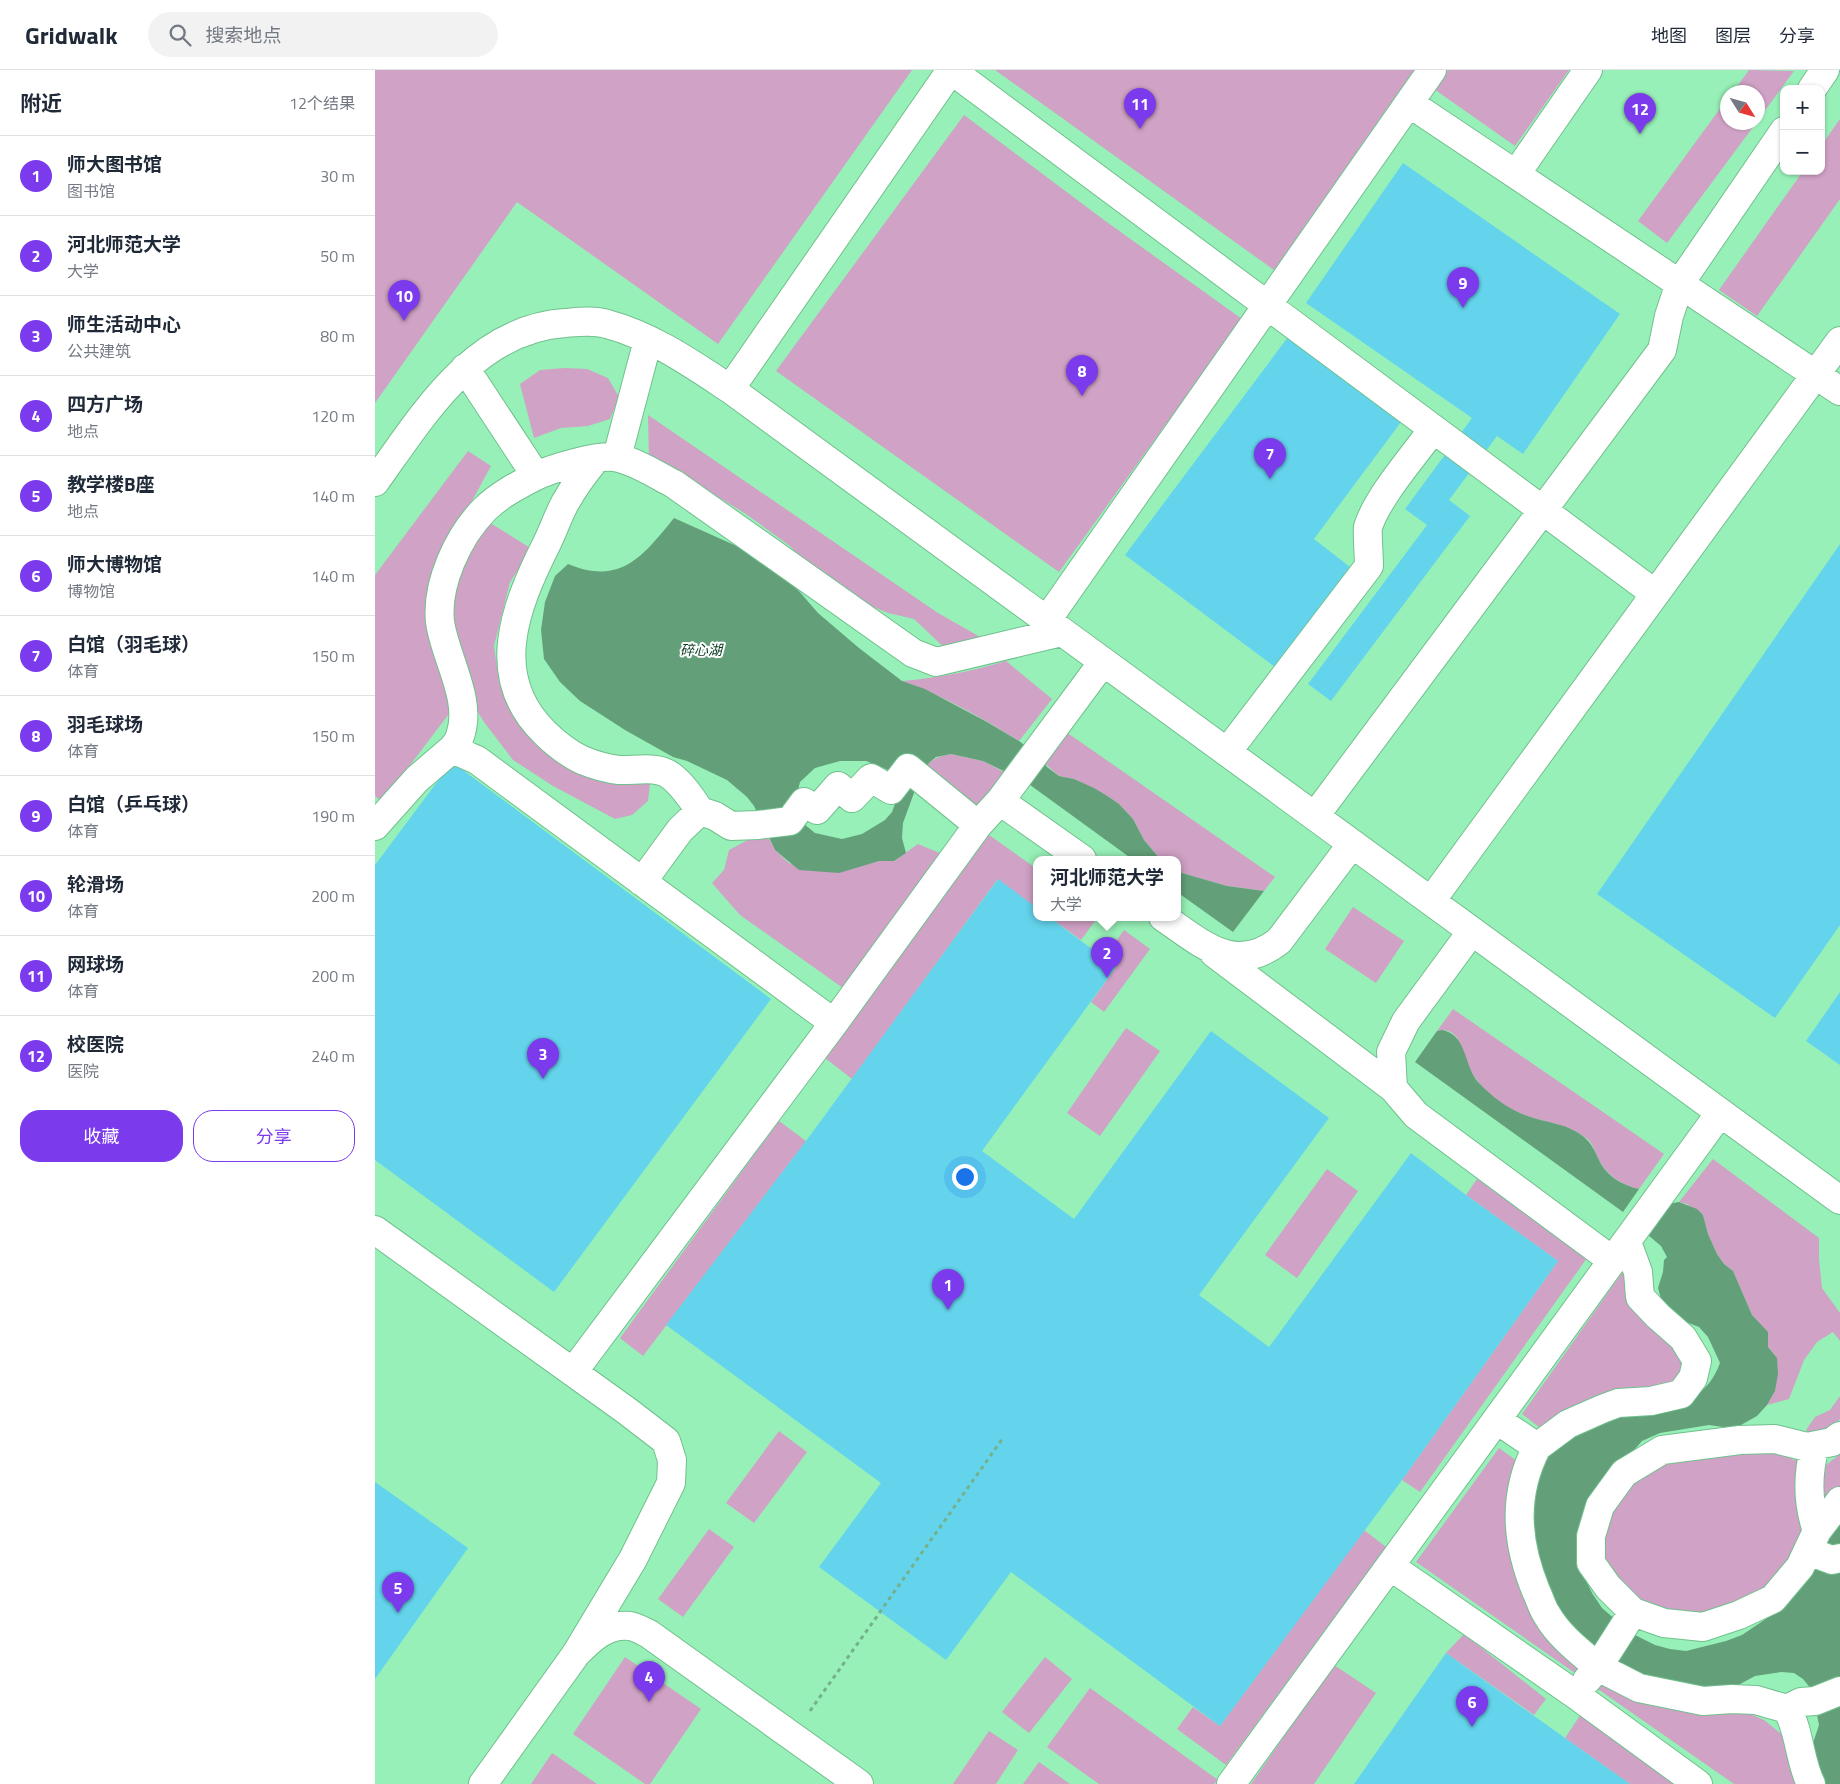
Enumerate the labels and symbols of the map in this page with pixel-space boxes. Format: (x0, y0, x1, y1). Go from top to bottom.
north arrow (1720, 85, 1765, 130)
pin: 11 (1124, 88, 1156, 129)
pin: 12 (1624, 93, 1656, 134)
pin: 9 (1447, 267, 1479, 308)
pin: 10 (388, 280, 420, 321)
pin: 8 (1066, 355, 1098, 396)
pin: 7 (1254, 438, 1286, 479)
water label: 碎心湖 (680, 639, 724, 660)
pin: 2 (1091, 937, 1123, 978)
pin: 3 (527, 1038, 559, 1079)
your location (952, 1164, 978, 1190)
pin: 1 (932, 1269, 964, 1310)
pin: 5 (382, 1572, 414, 1613)
pin: 4 (633, 1661, 665, 1702)
pin: 6 (1456, 1686, 1488, 1727)

